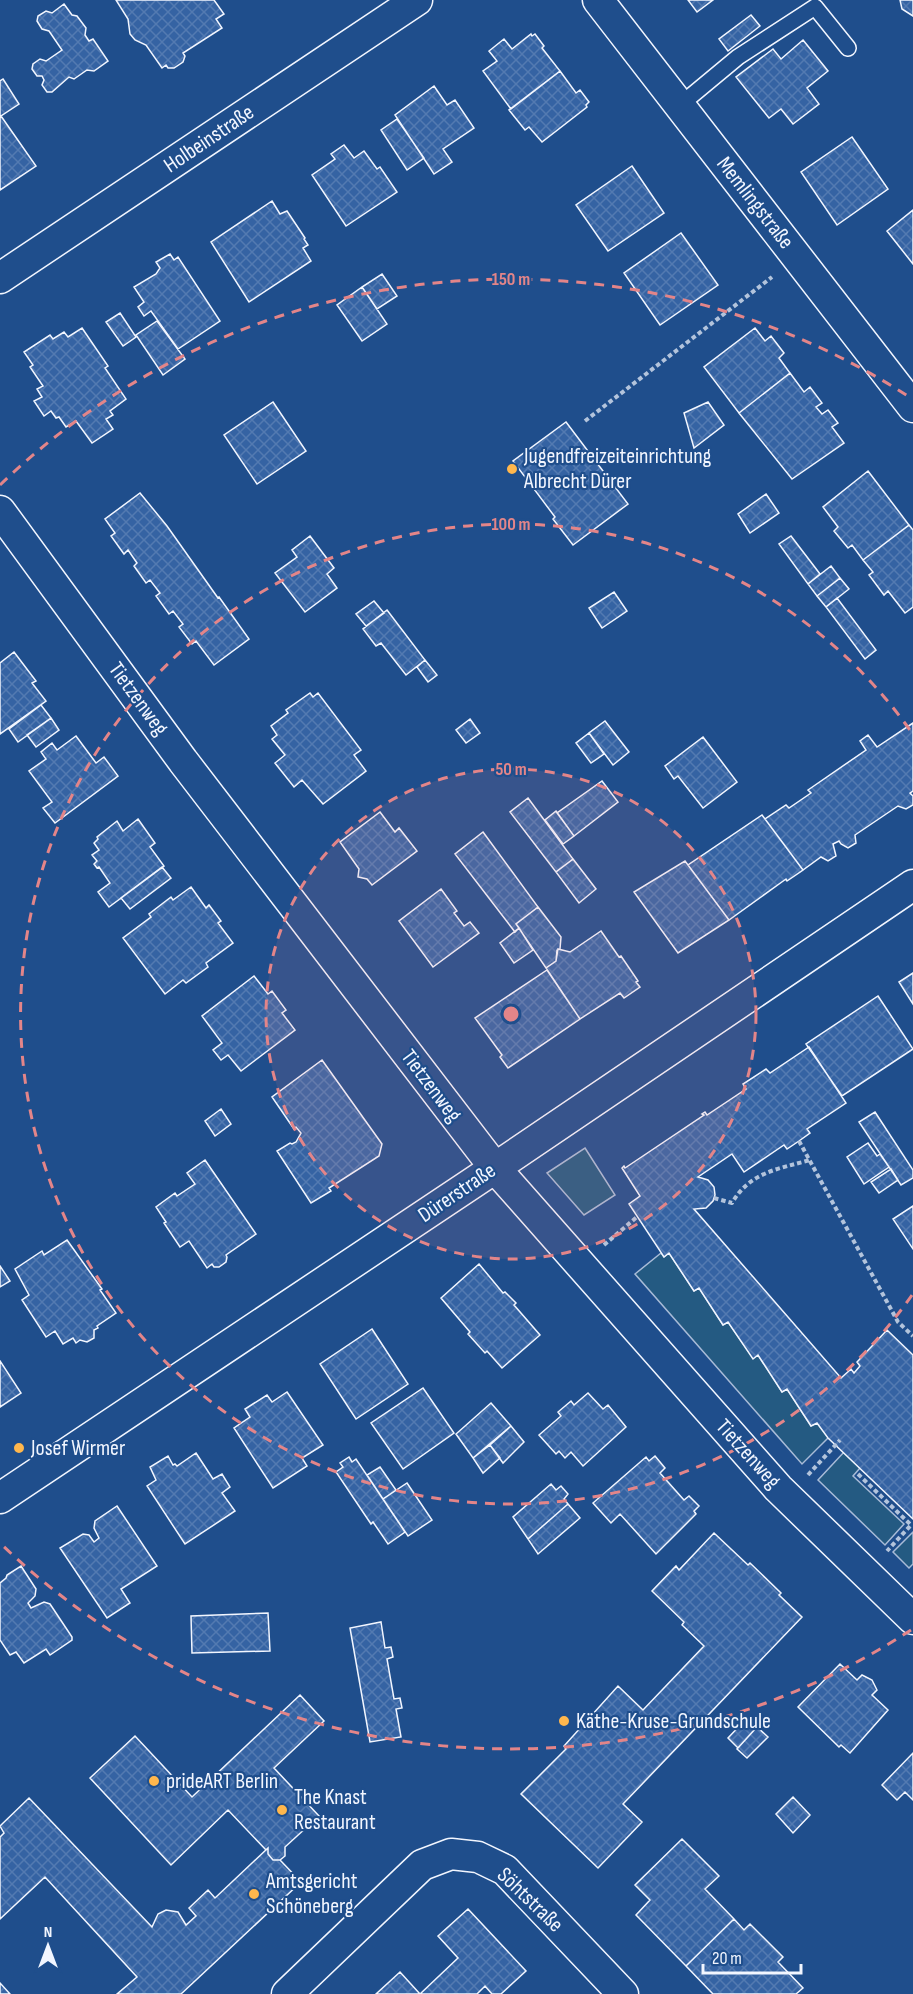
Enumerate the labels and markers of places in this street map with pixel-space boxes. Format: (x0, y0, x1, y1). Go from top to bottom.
place label: Jugendfreizeiteinrichtung Albrecht Dürer (523, 443, 712, 495)
marker: Jugendfreizeiteinrichtung Albrecht Dürer (505, 462, 519, 476)
centre of rings (501, 1004, 521, 1024)
place label: Josef Wirmer (30, 1435, 125, 1462)
marker: Josef Wirmer (12, 1441, 26, 1455)
place label: Käthe-Kruse-Grundschule (576, 1708, 771, 1735)
marker: Käthe-Kruse-Grundschule (557, 1714, 571, 1728)
place label: prideART Berlin (166, 1768, 278, 1795)
marker: prideART Berlin (147, 1774, 161, 1788)
place label: The Knast Restaurant (294, 1784, 376, 1836)
marker: The Knast Restaurant (275, 1803, 289, 1817)
place label: Amtsgericht Schöneberg (265, 1868, 358, 1920)
marker: Amtsgericht Schöneberg (247, 1887, 261, 1901)

